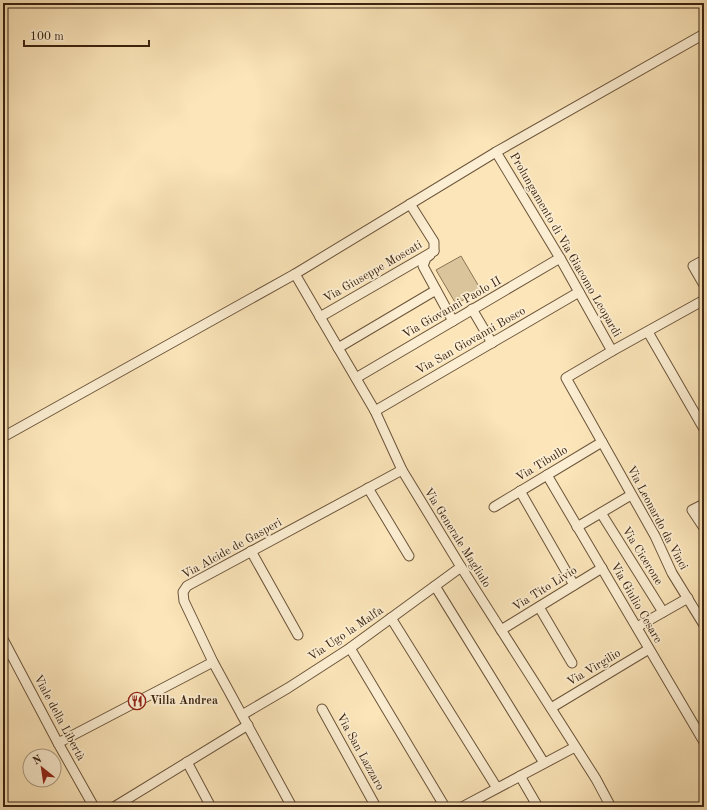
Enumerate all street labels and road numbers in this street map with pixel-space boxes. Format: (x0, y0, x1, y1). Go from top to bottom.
street label: Prolungamento di Via Giacomo Leopardi (507, 151, 623, 339)
street label: Via Giuseppe Moscati (322, 239, 424, 305)
street label: Via Giovanni Paolo II (401, 275, 504, 341)
street label: Via San Giovanni Bosco (414, 305, 528, 377)
street label: Via Tibullo (514, 444, 570, 484)
street label: Via Leonardo da Vinci (624, 464, 690, 572)
street label: Via Generale Magliulo (421, 486, 493, 590)
street label: Via Alcide de Gasperi (180, 517, 284, 581)
street label: Via Cicerone (619, 525, 665, 588)
street label: Via Giulio Cesare (608, 561, 664, 646)
street label: Via Tito Livio (511, 564, 579, 614)
street label: Via Ugo la Malfa (306, 605, 386, 663)
street label: Via Virgilio (565, 647, 623, 689)
street label: Viale della Libertà (31, 673, 87, 763)
street label: Via San Lazzaro (334, 712, 386, 792)

